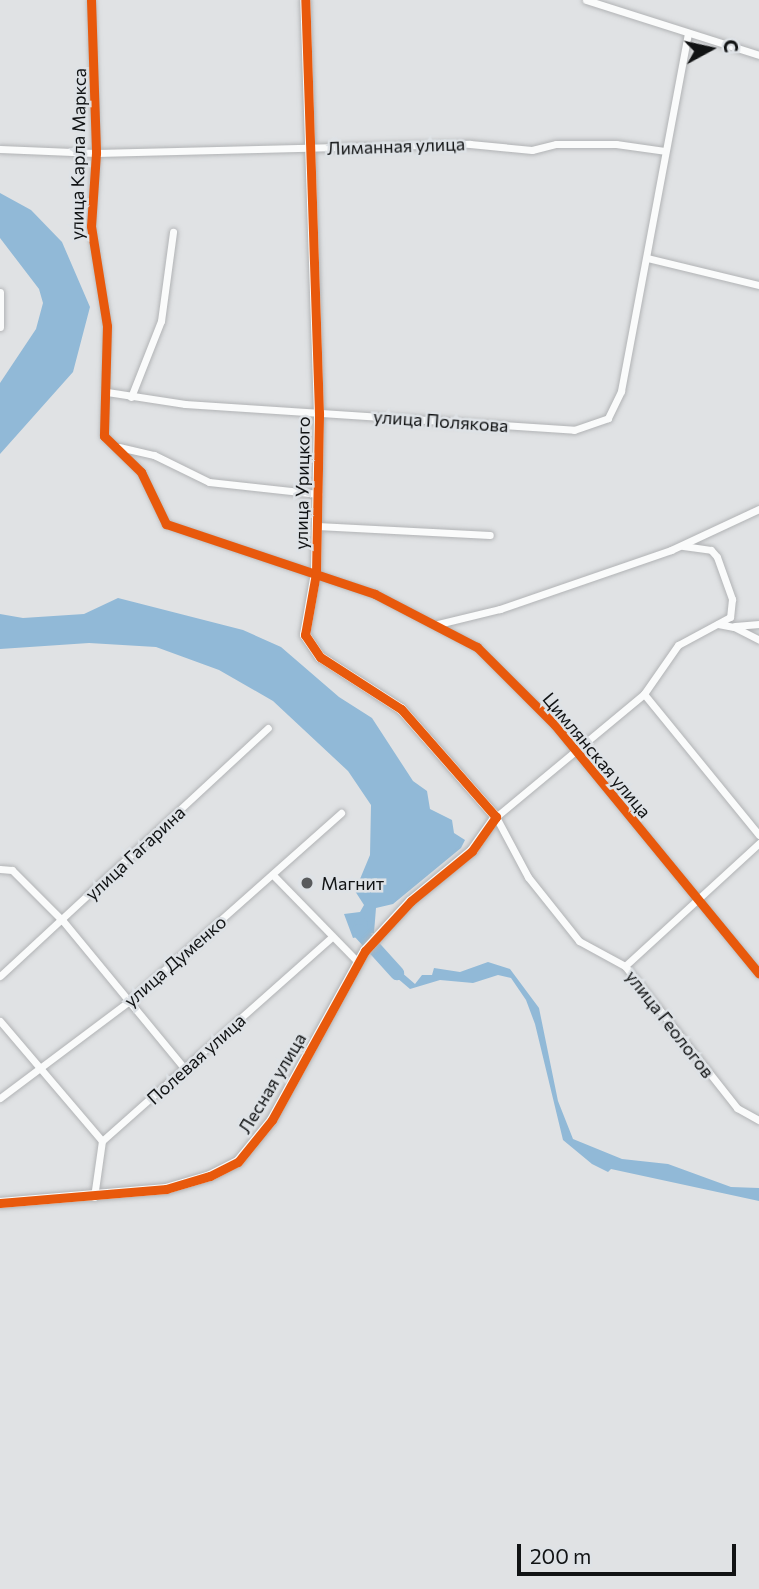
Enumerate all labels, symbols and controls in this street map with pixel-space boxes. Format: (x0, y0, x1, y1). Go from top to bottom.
north arrow (675, 14, 745, 84)
text: С (719, 38, 744, 54)
street label: улица Карла Маркса (66, 68, 90, 240)
street label: Лиманная улица (327, 133, 465, 159)
street label: улица Полякова (373, 406, 509, 436)
street label: улица Урицкого (290, 416, 314, 550)
street label: Цимлянская улица (538, 688, 656, 822)
street label: улица Гагарина (81, 801, 189, 905)
place label: Магнит (321, 872, 384, 894)
marker: Магнит (299, 875, 315, 891)
street label: улица Думенко (119, 911, 231, 1011)
street label: улица Геологов (621, 966, 719, 1082)
street label: Полевая улица (142, 1009, 250, 1109)
street label: Лесная улица (233, 1029, 311, 1137)
scale bar (521, 1530, 740, 1574)
text: 200 m (530, 1543, 591, 1568)

